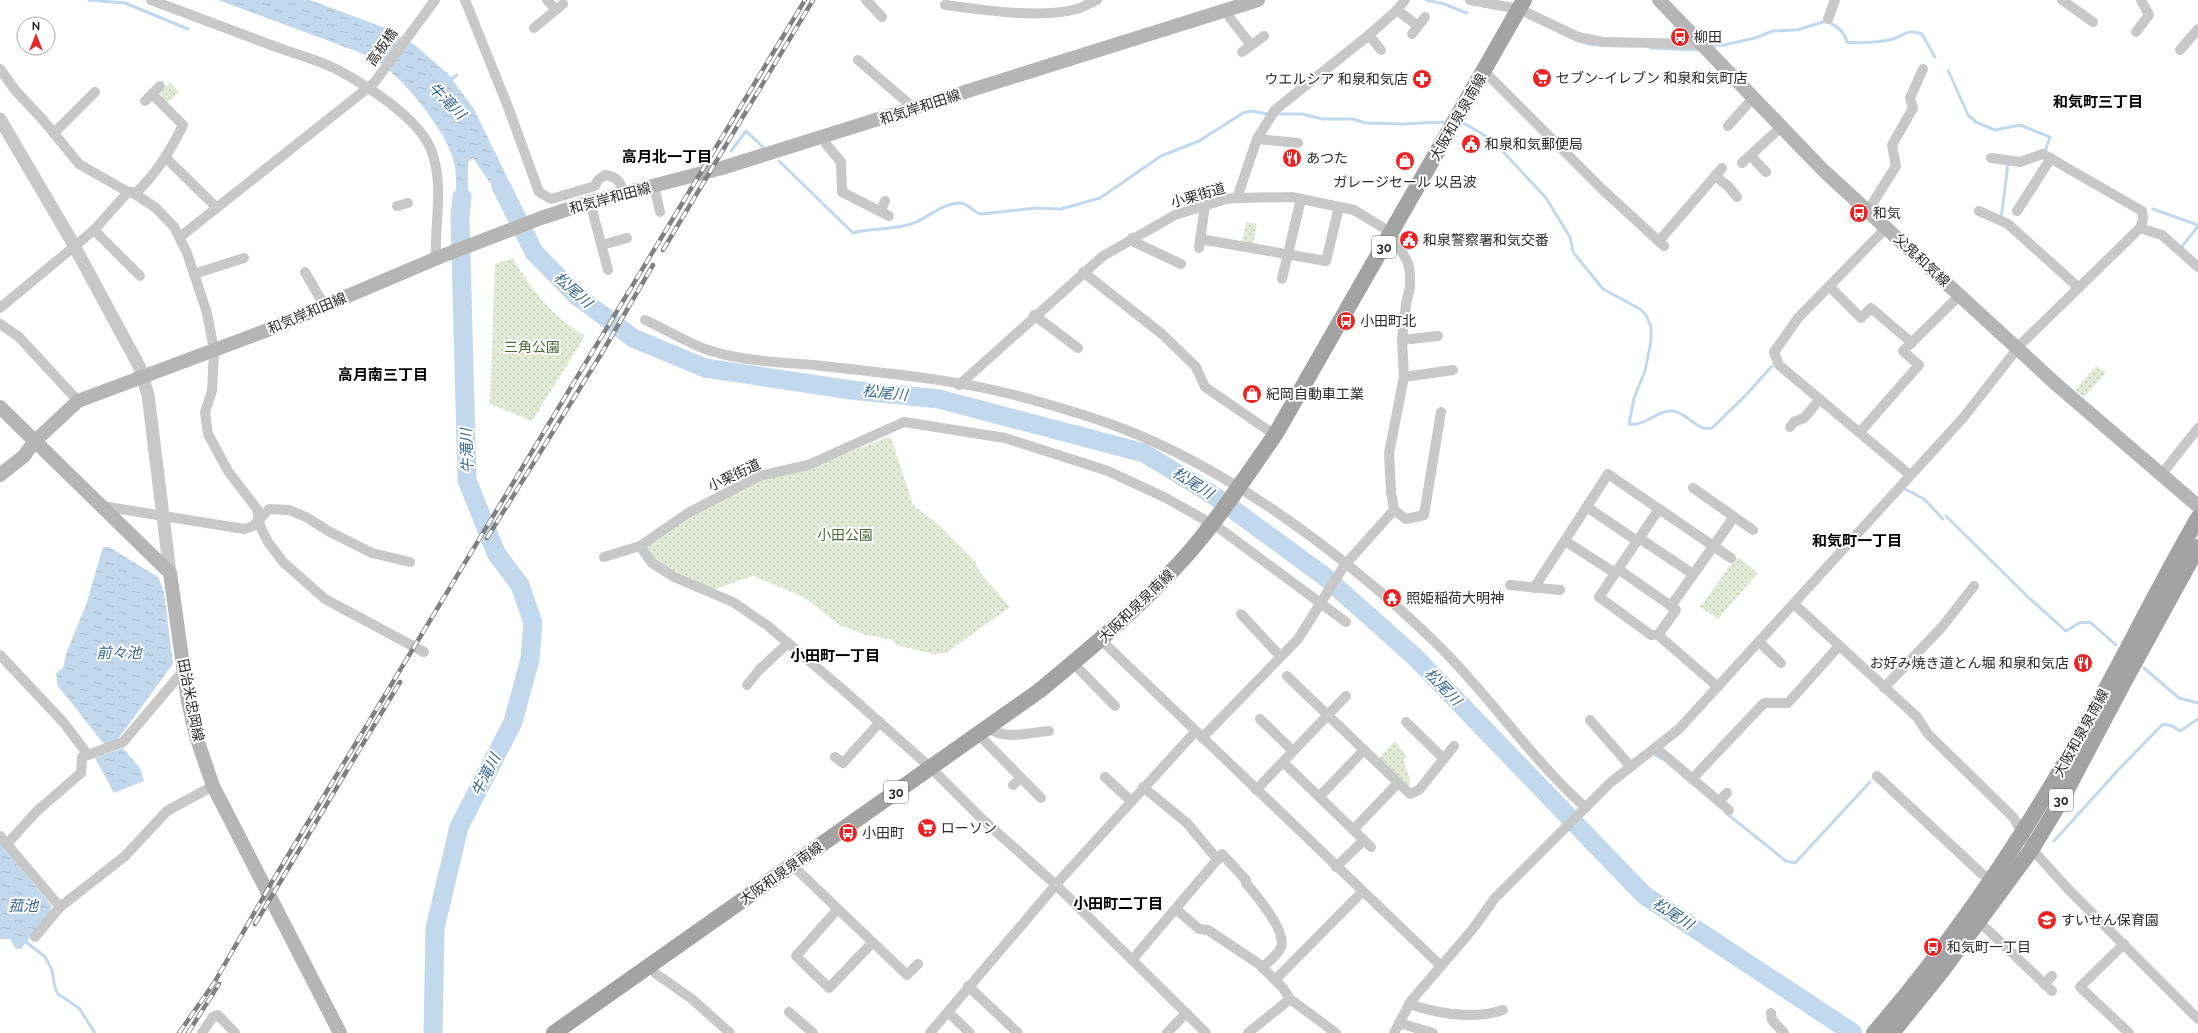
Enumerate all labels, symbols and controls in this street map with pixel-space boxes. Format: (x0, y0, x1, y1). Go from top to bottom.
north arrow (16, 16, 56, 56)
text: N (32, 20, 40, 33)
street label: 高板橋 (363, 25, 401, 69)
bus stop icon: 柳田 (1669, 26, 1691, 48)
place label: 柳田 (1694, 29, 1722, 45)
supermarket icon: セブン-イレブン 和泉和気町店 (1531, 67, 1553, 89)
pharmacy icon: ウエルシア 和泉和気店 (1411, 68, 1433, 90)
place label: セブン-イレブン 和泉和気町店 (1556, 70, 1747, 86)
place label: ウエルシア 和泉和気店 (1264, 71, 1408, 87)
street label: 大阪和泉泉南線 (1427, 71, 1489, 163)
water label: 牛滝川 (425, 79, 471, 125)
street label: 和気岸和田線 (878, 86, 962, 128)
district label: 和気町三丁目 (2053, 93, 2143, 111)
public building icon: 和泉和気郵便局 (1460, 133, 1482, 155)
place label: 和泉和気郵便局 (1485, 136, 1583, 152)
restaurant icon: あつた (1281, 147, 1303, 169)
district label: 高月北一丁目 (622, 148, 712, 166)
place label: あつた (1306, 150, 1348, 166)
shop icon: ガレージセール 以呂波 (1394, 150, 1416, 172)
place label: ガレージセール 以呂波 (1333, 174, 1477, 190)
street label: 和気岸和田線 (567, 179, 653, 217)
street label: 小栗街道 (1169, 180, 1227, 210)
bus stop icon: 和気 (1848, 202, 1870, 224)
place label: 和気 (1873, 205, 1901, 221)
public building icon: 和泉警察署和気交番 (1398, 229, 1420, 251)
street label: 父鬼和気線 (1891, 230, 1953, 290)
place label: 和泉警察署和気交番 (1423, 232, 1549, 248)
road number: 30 (1372, 236, 1396, 258)
water label: 松尾川 (550, 268, 597, 313)
street label: 和気岸和田線 (265, 289, 349, 337)
bus stop icon: 小田町北 (1335, 310, 1357, 332)
place label: 小田町北 (1360, 313, 1416, 329)
park label: 三角公園 (504, 339, 560, 355)
district label: 高月南三丁目 (338, 366, 428, 384)
water label: 松尾川 (862, 382, 910, 405)
shop icon: 紀岡自動車工業 (1241, 383, 1263, 405)
place label: 紀岡自動車工業 (1266, 386, 1364, 402)
water label: 牛滝川 (457, 426, 477, 474)
street label: 小栗街道 (705, 456, 763, 494)
water label: 松尾川 (1169, 463, 1219, 504)
park label: 小田公園 (817, 527, 873, 543)
district label: 和気町一丁目 (1812, 532, 1902, 550)
street label: 大阪和泉泉南線 (1095, 566, 1177, 646)
temple icon: 照姫稲荷大明神 (1381, 587, 1403, 609)
place label: 照姫稲荷大明神 (1406, 590, 1504, 606)
water label: 前々池 (96, 644, 143, 662)
district label: 小田町一丁目 (790, 647, 880, 665)
restaurant icon: お好み焼き道とん堀 和泉和気店 (2072, 652, 2094, 674)
place label: お好み焼き道とん堀 和泉和気店 (1869, 655, 2069, 671)
street label: 田治米忠岡線 (175, 657, 207, 743)
water label: 松尾川 (1421, 665, 1466, 711)
street label: 大阪和泉泉南線 (2050, 686, 2112, 780)
water label: 牛滝川 (468, 749, 505, 799)
road number: 30 (884, 781, 908, 803)
road number: 30 (2049, 789, 2073, 811)
supermarket icon: ローソン (916, 817, 938, 839)
place label: ローソン (941, 820, 997, 836)
bus stop icon: 小田町 (837, 822, 859, 844)
place label: 小田町 (862, 825, 904, 841)
street label: 大阪和泉泉南線 (736, 838, 826, 908)
water label: 松尾川 (1649, 894, 1698, 935)
district label: 小田町二丁目 (1073, 895, 1163, 913)
water label: 菰池 (8, 897, 40, 915)
school or university icon: すいせん保育園 (2036, 909, 2058, 931)
place label: すいせん保育園 (2061, 912, 2159, 928)
bus stop icon: 和気町一丁目 (1922, 936, 1944, 958)
place label: 和気町一丁目 (1947, 939, 2031, 955)

